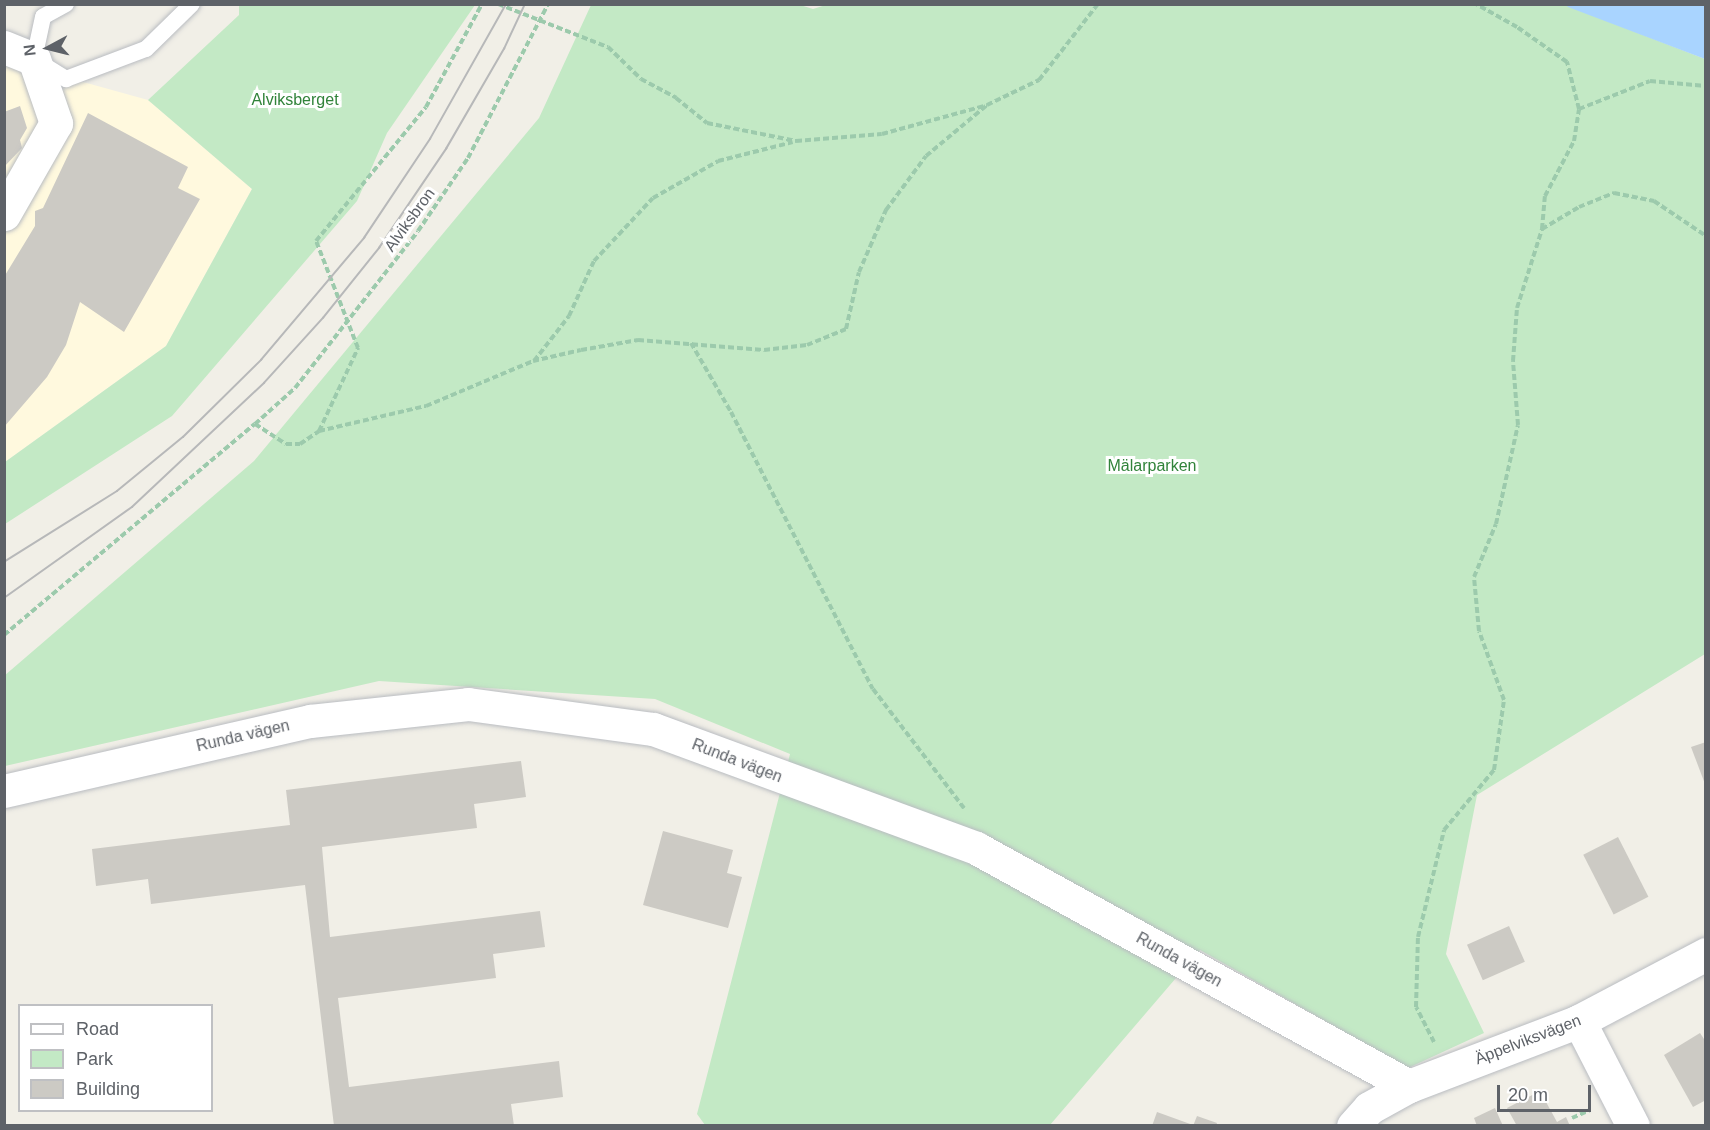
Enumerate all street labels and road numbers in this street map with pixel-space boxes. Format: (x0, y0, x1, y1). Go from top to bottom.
street label: Alviksbron (381, 185, 439, 255)
street label: Runda vägen (194, 716, 292, 756)
street label: Runda vägen (689, 735, 785, 787)
street label: Runda vägen (1133, 929, 1225, 991)
street label: Äppelviksvägen (1472, 1011, 1584, 1069)

